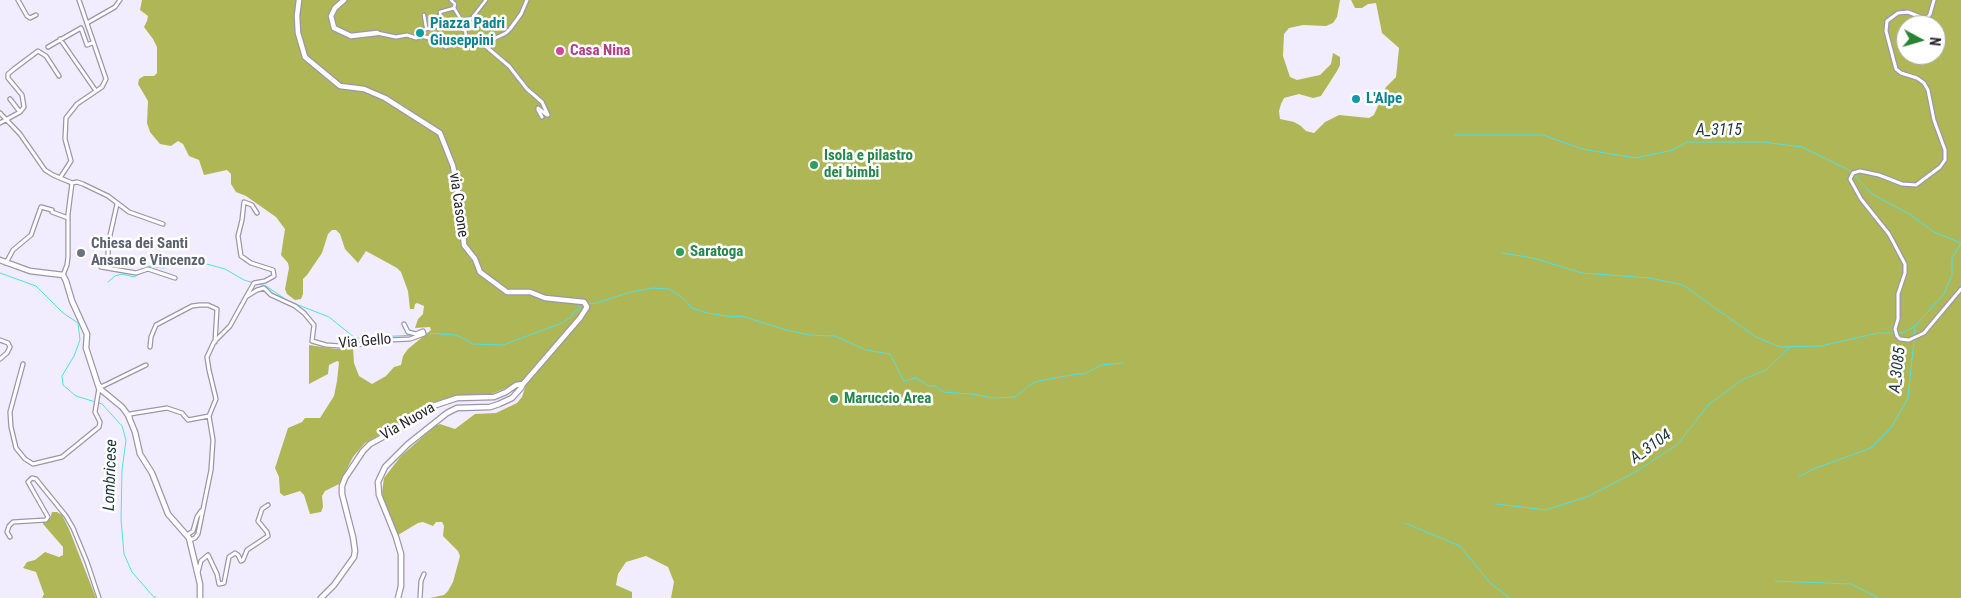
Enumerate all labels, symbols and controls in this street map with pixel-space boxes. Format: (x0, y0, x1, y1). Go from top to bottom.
place label: Piazza Padri Giuseppini (430, 15, 505, 50)
north arrow (1896, 15, 1946, 65)
marker: Piazza Padri Giuseppini (414, 27, 426, 39)
text: N (1927, 36, 1943, 47)
place label: Casa Nina (570, 42, 630, 60)
marker: Casa Nina (554, 45, 566, 57)
place label: L'Alpe (1366, 90, 1402, 108)
marker: L'Alpe (1350, 93, 1362, 105)
water label: A_3115 (1696, 121, 1742, 141)
place label: Isola e pilastro dei bimbi (824, 147, 913, 182)
marker: Isola e pilastro dei bimbi (808, 159, 820, 171)
street label: via Casone (445, 172, 471, 238)
place label: Chiesa dei Santi Ansano e Vincenzo (91, 235, 205, 270)
place label: Saratoga (690, 243, 743, 261)
marker: Saratoga (674, 246, 686, 258)
marker: Chiesa dei Santi Ansano e Vincenzo (75, 247, 87, 259)
street label: Via Gello (338, 331, 392, 353)
water label: A_3085 (1886, 346, 1910, 394)
place label: Maruccio Area (844, 390, 931, 408)
marker: Maruccio Area (828, 393, 840, 405)
street label: Via Nuova (378, 399, 438, 445)
water label: A_3104 (1627, 426, 1675, 468)
water label: Lombricese (100, 439, 122, 511)

